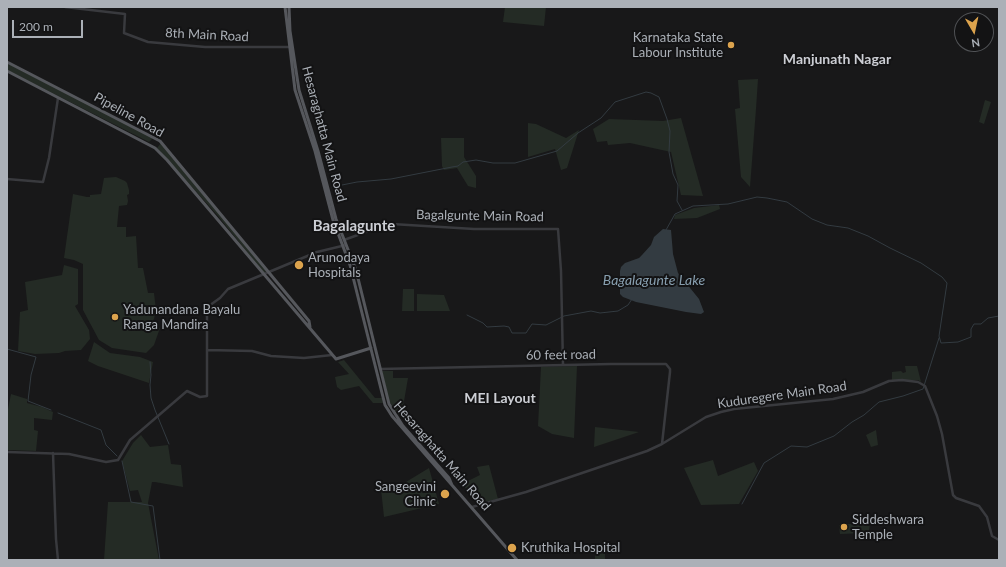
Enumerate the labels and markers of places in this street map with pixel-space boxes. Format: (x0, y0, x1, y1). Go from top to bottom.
place label: Karnataka State Labour Institute (632, 30, 723, 61)
marker: Karnataka State Labour Institute (726, 40, 736, 50)
place label: Arunodaya Hospitals (308, 250, 370, 281)
marker: Arunodaya Hospitals (293, 259, 305, 271)
place label: Yadunandana Bayalu Ranga Mandira (123, 302, 240, 333)
marker: Yadunandana Bayalu Ranga Mandira (110, 312, 120, 322)
place label: Sangeevini Clinic (375, 479, 436, 510)
marker: Sangeevini Clinic (439, 488, 451, 500)
place label: Siddeshwara Temple (852, 512, 924, 543)
marker: Siddeshwara Temple (839, 522, 849, 532)
place label: Kruthika Hospital (521, 540, 620, 556)
marker: Kruthika Hospital (506, 542, 518, 554)

